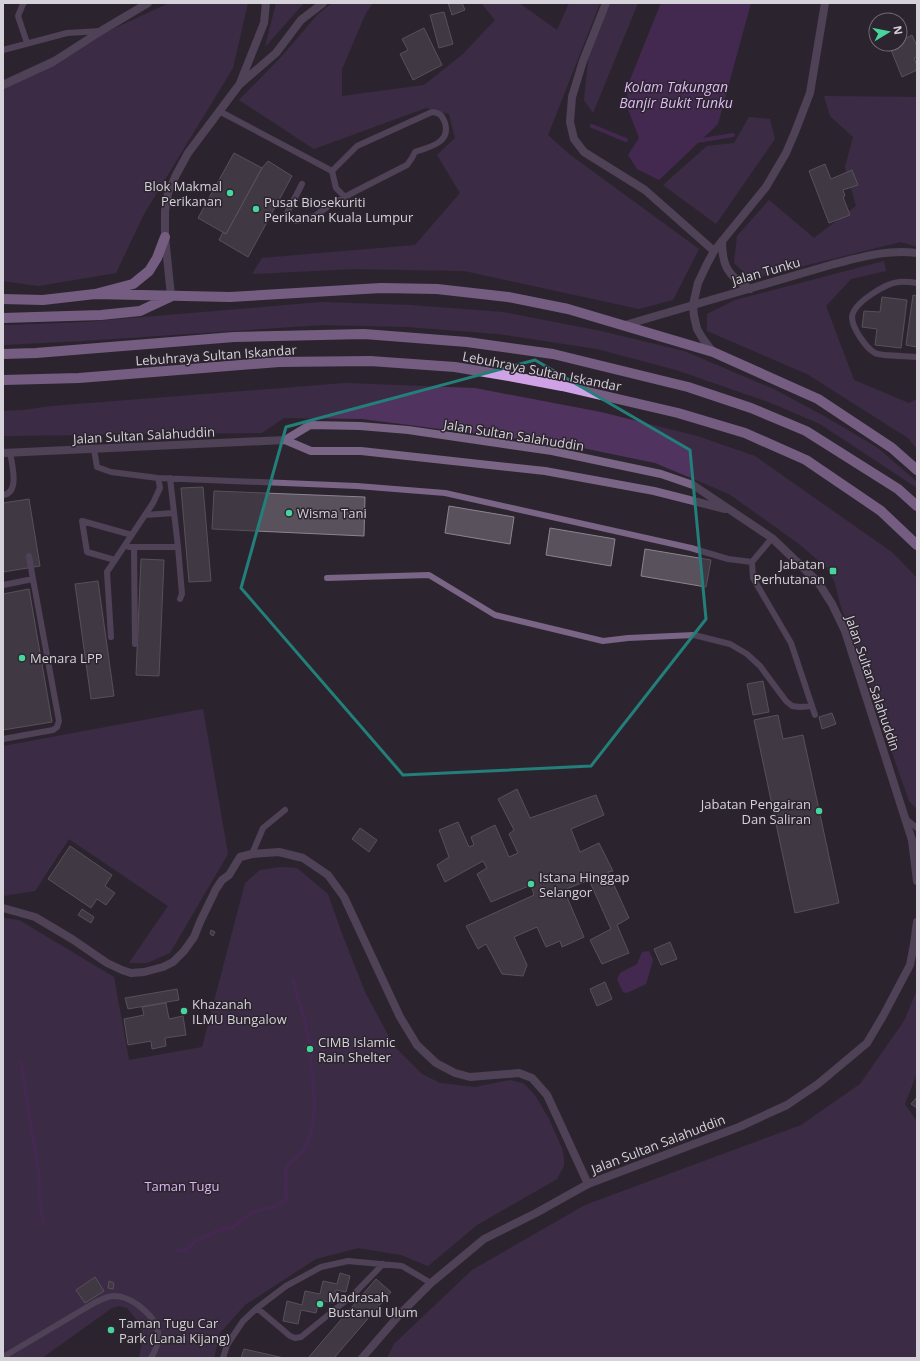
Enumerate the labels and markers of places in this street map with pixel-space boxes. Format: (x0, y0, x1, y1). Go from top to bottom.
place label: Blok Makmal Perikanan (144, 177, 222, 210)
marker: Blok Makmal Perikanan (225, 188, 235, 198)
place label: Pusat Biosekuriti Perikanan Kuala Lumpur (264, 193, 414, 226)
marker: Pusat Biosekuriti Perikanan Kuala Lumpur (251, 204, 261, 214)
place label: Wisma Tani (297, 504, 367, 522)
marker: Wisma Tani (284, 508, 294, 518)
place label: Jabatan Perhutanan (754, 555, 825, 588)
marker: Jabatan Perhutanan (828, 566, 838, 576)
place label: Menara LPP (30, 649, 103, 667)
marker: Menara LPP (17, 653, 27, 663)
place label: Jabatan Pengairan Dan Saliran (699, 795, 811, 828)
marker: Jabatan Pengairan Dan Saliran (814, 806, 824, 816)
place label: Istana Hinggap Selangor (539, 868, 629, 901)
marker: Istana Hinggap Selangor (526, 879, 536, 889)
place label: Khazanah ILMU Bungalow (192, 995, 287, 1028)
marker: Khazanah ILMU Bungalow (179, 1006, 189, 1016)
place label: CIMB Islamic Rain Shelter (318, 1033, 395, 1066)
marker: CIMB Islamic Rain Shelter (305, 1044, 315, 1054)
place label: Madrasah Bustanul Ulum (328, 1288, 418, 1321)
marker: Madrasah Bustanul Ulum (315, 1299, 325, 1309)
place label: Taman Tugu Car Park (Lanai Kijang) (119, 1314, 230, 1347)
marker: Taman Tugu Car Park (Lanai Kijang) (106, 1325, 116, 1335)

